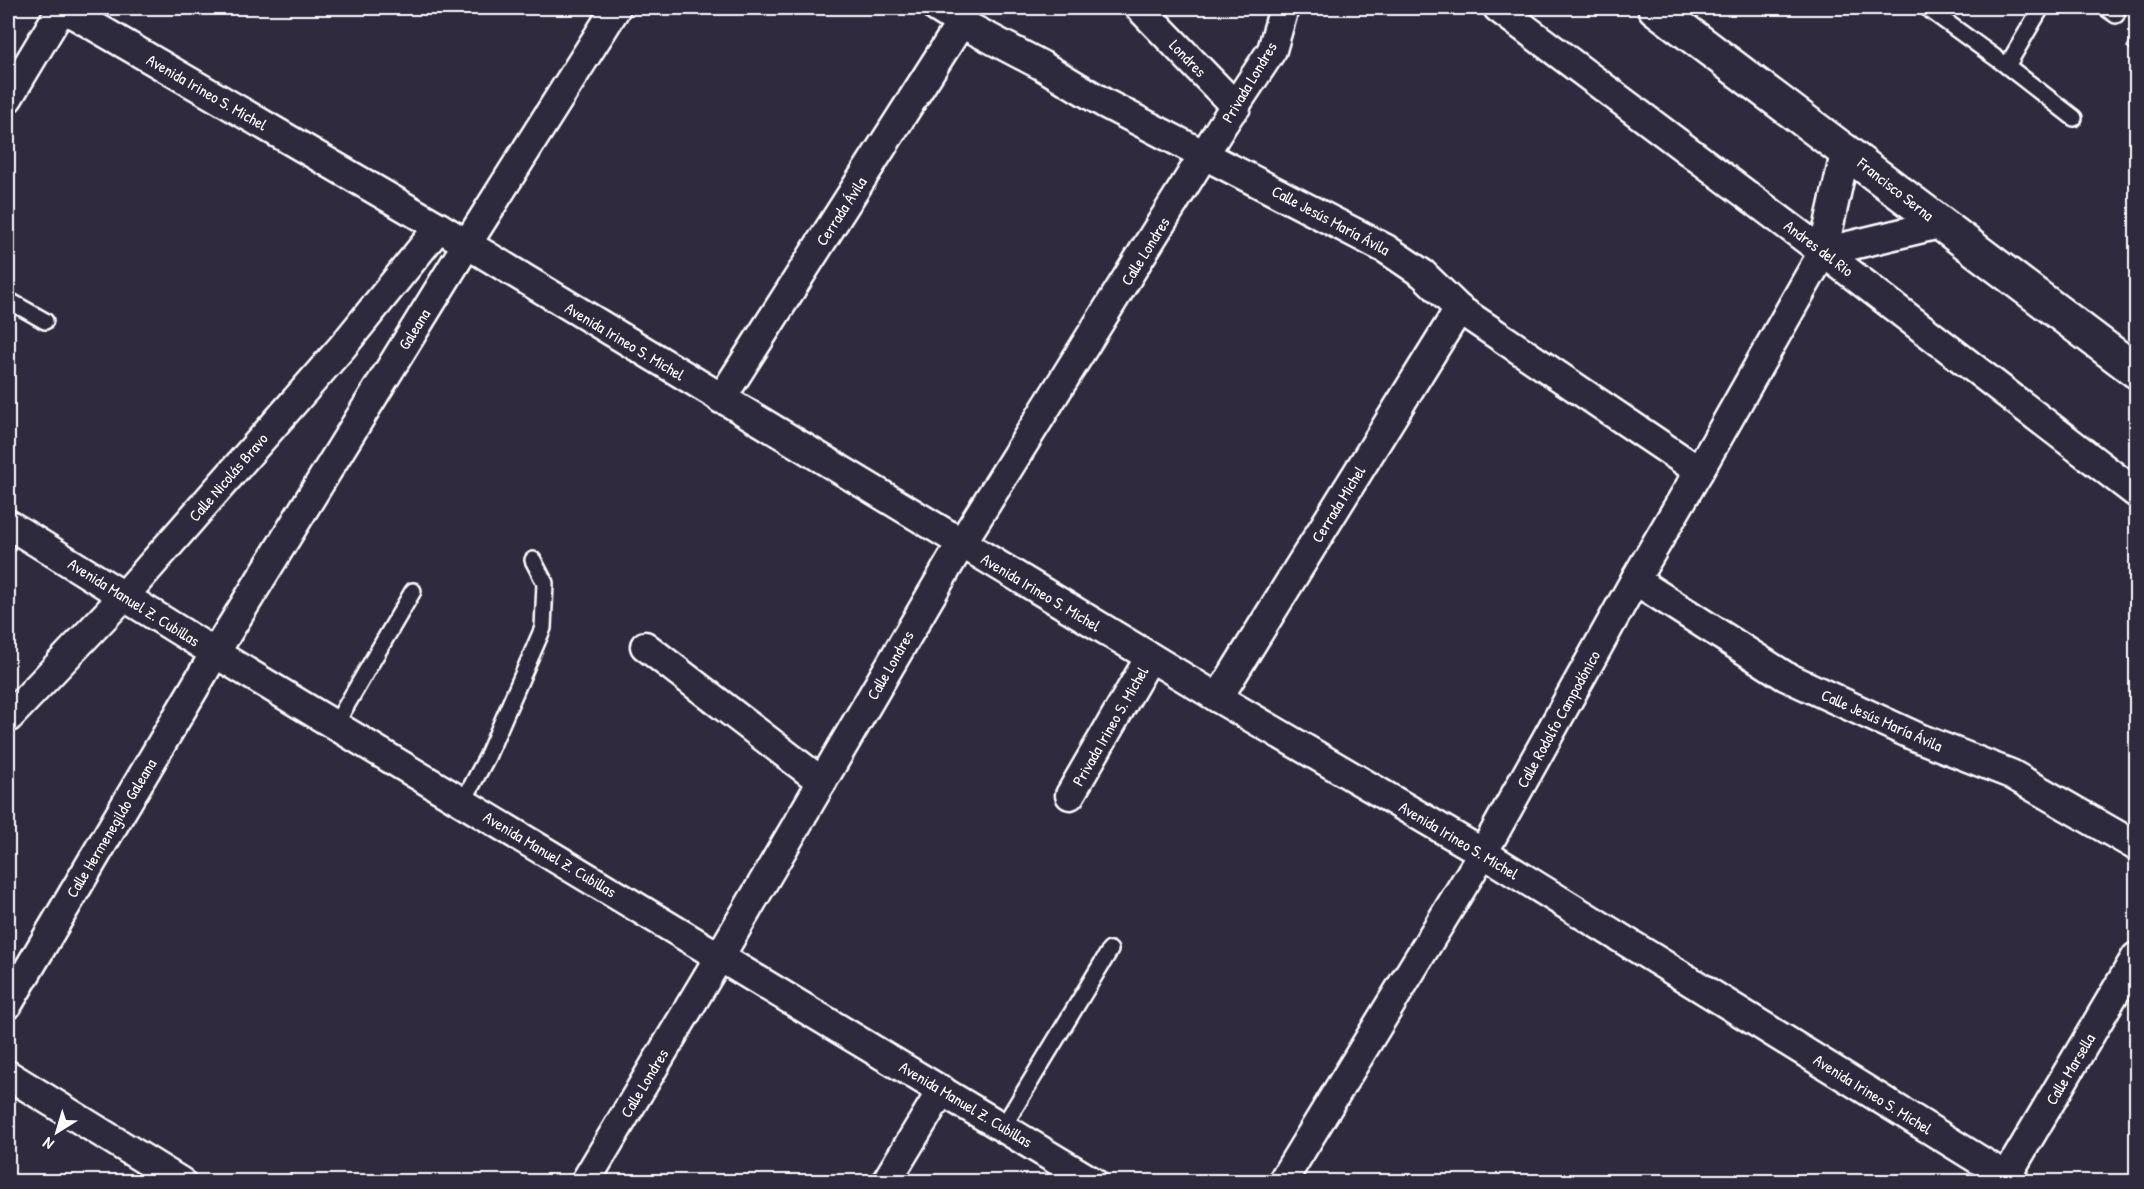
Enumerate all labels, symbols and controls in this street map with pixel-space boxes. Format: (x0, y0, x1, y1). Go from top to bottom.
street label: Londres (1165, 34, 1211, 82)
street label: Privada Londres (1216, 37, 1282, 127)
street label: Avenida Irineo S. Michel (143, 48, 272, 136)
street label: Francisco Serna (1852, 152, 1939, 226)
street label: Cerrada Ávila (810, 172, 872, 250)
street label: Calle Jesús María Ávila (1268, 180, 1394, 260)
street label: Calle Londres (1115, 213, 1175, 289)
street label: Andres del Rio (1780, 215, 1859, 282)
street label: Avenida Irineo S. Michel (561, 297, 690, 386)
street label: Galeana (393, 304, 435, 354)
street label: Calle Nicolás Bravo (183, 428, 273, 526)
street label: Cerrada Michel (1306, 461, 1371, 547)
street label: Avenida Irineo S. Michel (977, 548, 1106, 637)
street label: Avenida Manuel Z. Cubillas (64, 553, 204, 651)
street label: Calle Londres (861, 626, 919, 704)
street label: Calle Rodolfo Campodónico (1511, 646, 1605, 792)
street label: Privada Irineo S. Michel (1067, 662, 1154, 790)
street label: Calle Jesús María Ávila (1818, 683, 1946, 757)
street label: Calle Hermenegildo Galeana (61, 754, 161, 902)
street label: Avenida Irineo S. Michel (1395, 796, 1524, 885)
street label: Avenida Manuel Z. Cubillas (480, 806, 620, 902)
street label: Calle Marsella (2040, 1029, 2100, 1109)
street label: Calle Londres (615, 1045, 673, 1121)
street label: Avenida Irineo S. Michel (1810, 1049, 1937, 1140)
street label: Avenida Manuel Z. Cubillas (896, 1056, 1036, 1152)
north arrow (27, 1102, 87, 1162)
text: N (38, 1132, 58, 1155)

